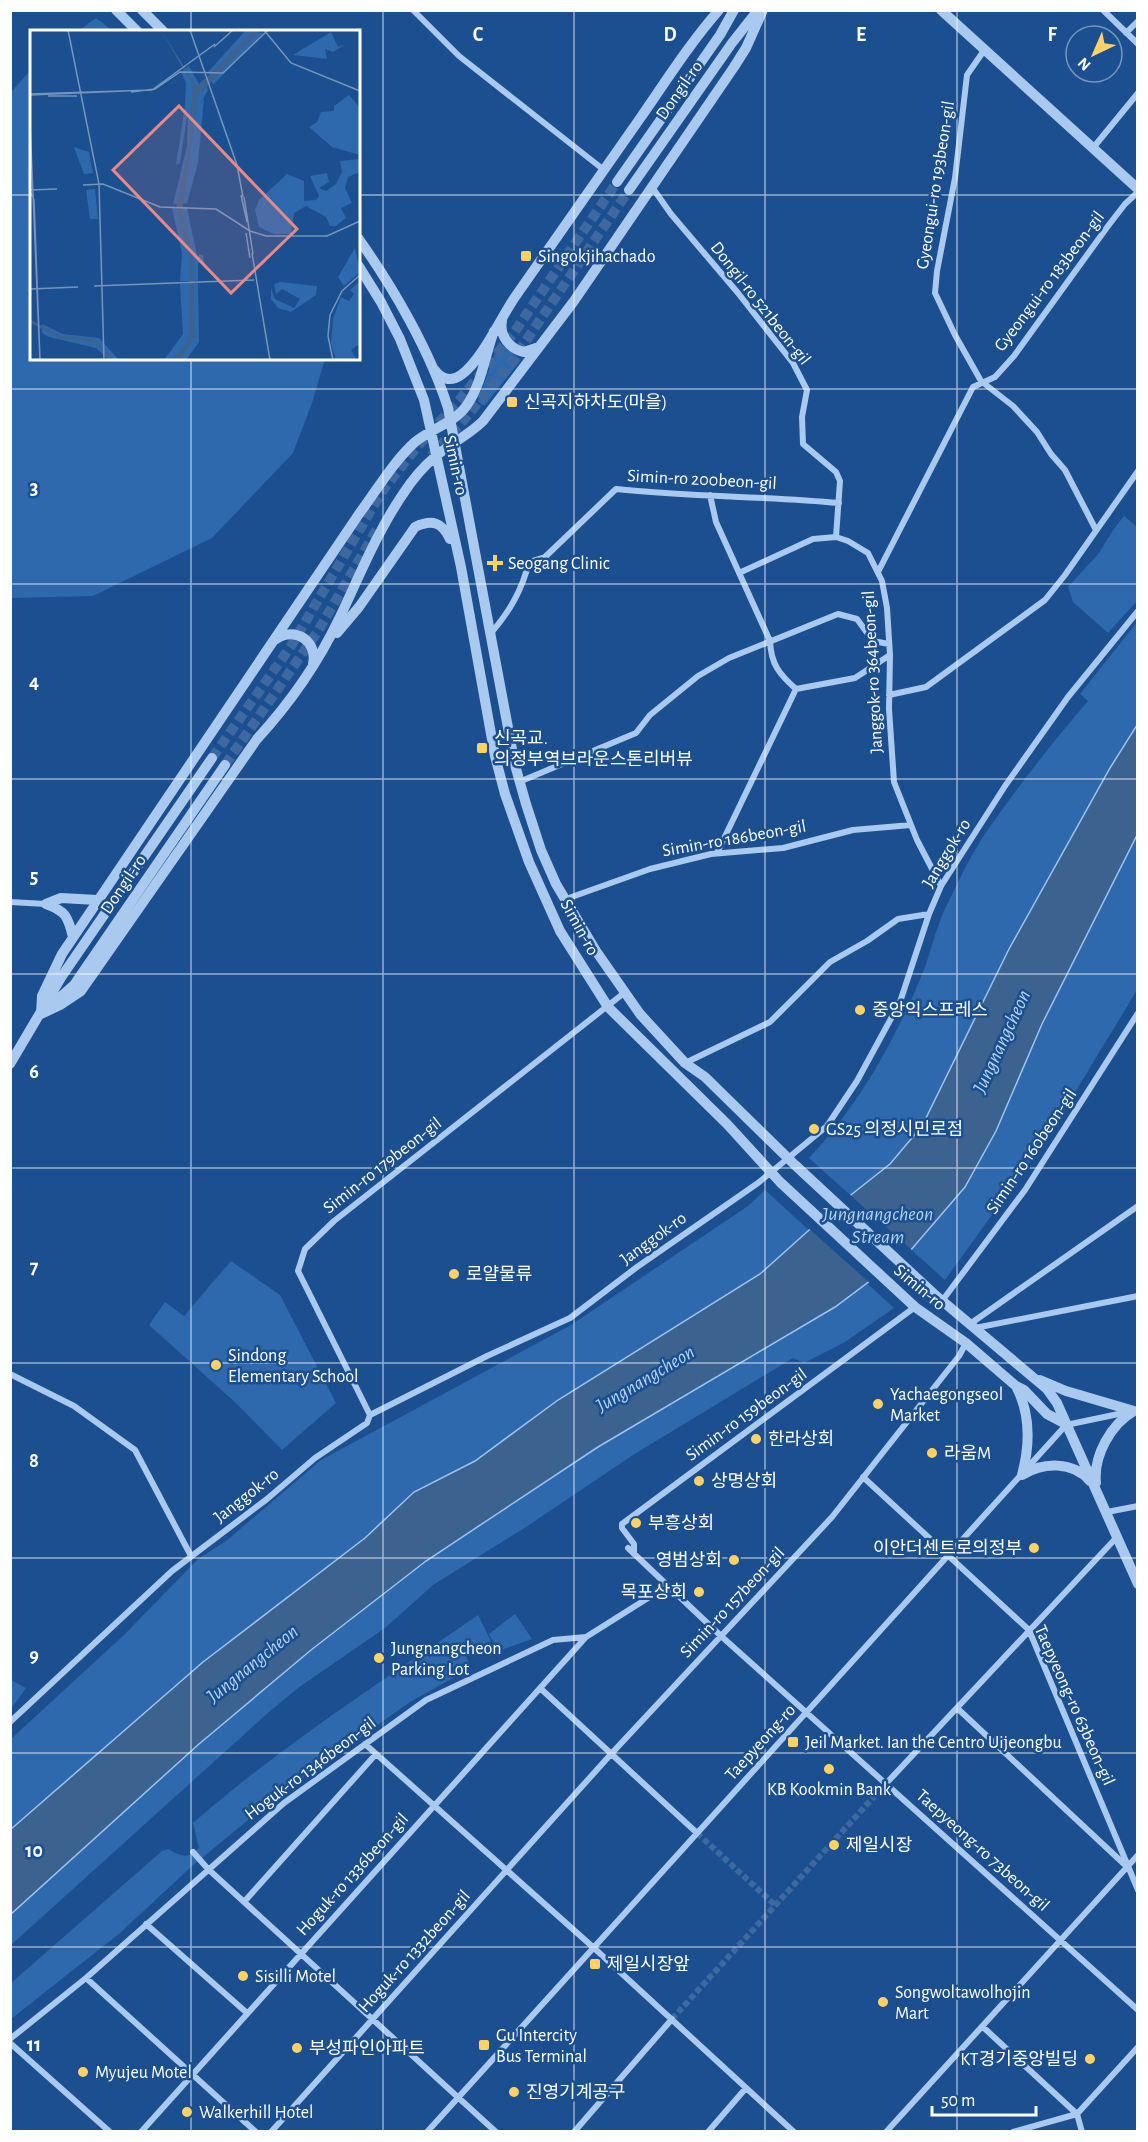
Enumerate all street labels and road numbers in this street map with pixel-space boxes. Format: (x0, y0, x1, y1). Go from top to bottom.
street label: Dongil-ro (653, 58, 707, 123)
street label: Gyeongui-ro 193beon-gil (914, 100, 958, 271)
street label: Gyeongui-ro 183beon-gil (991, 208, 1108, 355)
street label: Dongil-ro 521beon-gil (707, 239, 814, 369)
street label: Simin-ro (440, 433, 470, 497)
street label: Simin-ro 200beon-gil (627, 467, 777, 493)
street label: Janggok-ro 364beon-gil (860, 590, 886, 754)
street label: Janggok-ro (919, 816, 974, 891)
street label: Simin-ro 186beon-gil (661, 817, 808, 861)
street label: Dongil-ro (98, 851, 150, 917)
street label: Simin-ro (556, 896, 602, 959)
street label: Simin-ro 160beon-gil (983, 1086, 1080, 1217)
street label: Simin-ro 179beon-gil (320, 1114, 445, 1217)
street label: Janggok-ro (617, 1209, 690, 1269)
street label: Simin-ro (890, 1261, 949, 1314)
street label: Simin-ro 159beon-gil (683, 1365, 810, 1465)
street label: Janggok-ro (211, 1465, 283, 1527)
street label: Simin-ro 157beon-gil (677, 1544, 788, 1661)
street label: Taepyeong-ro 63beon-gil (1031, 1623, 1118, 1788)
street label: Taepyeong-ro (722, 1701, 800, 1784)
street label: Hoguk-ro 1346beon-gil (242, 1714, 379, 1824)
street label: Taepyeong-ro 73beon-gil (912, 1786, 1052, 1915)
street label: Hoguk-ro 1336beon-gil (293, 1810, 412, 1939)
street label: Hoguk-ro 1332beon-gil (355, 1887, 474, 2016)

